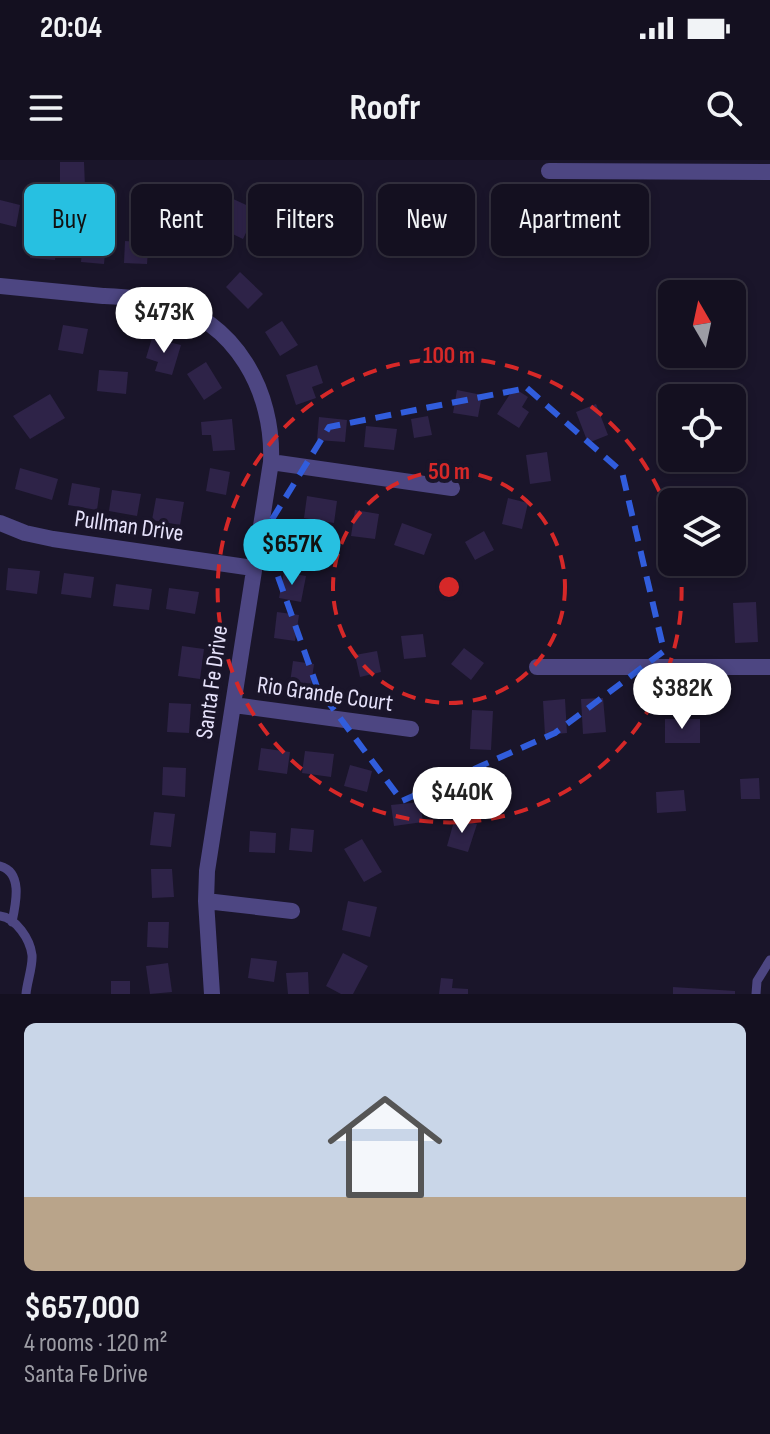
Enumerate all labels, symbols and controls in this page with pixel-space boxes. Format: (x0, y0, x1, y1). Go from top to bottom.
text: 20:04 (40, 10, 102, 46)
icon: menu (24, 86, 68, 130)
icon: search (702, 86, 746, 130)
text: Roofr (350, 87, 420, 130)
chip: Buy (24, 184, 115, 256)
chip: Rent (131, 184, 232, 256)
chip: Filters (248, 184, 362, 256)
chip: New (378, 184, 475, 256)
chip: Apartment (491, 184, 649, 256)
north arrow (658, 280, 746, 368)
map controls (658, 280, 746, 576)
pin: $473K (108, 287, 220, 355)
text: $473K (134, 297, 194, 328)
text: 100 m (423, 341, 475, 370)
button: locate (658, 384, 746, 472)
text: 50 m (428, 457, 470, 486)
button: layers (658, 488, 746, 576)
street label: Pullman Drive (73, 504, 185, 548)
pin: $657K (236, 519, 348, 587)
text: $657K (261, 529, 323, 560)
centre of rings (435, 573, 463, 601)
street label: Santa Fe Drive (190, 623, 234, 741)
pin: $382K (626, 663, 738, 731)
street label: Rio Grande Court (255, 670, 395, 718)
text: $382K (651, 673, 713, 704)
pin: $440K (406, 767, 518, 835)
text: $440K (431, 777, 493, 808)
icon: home (313, 1075, 457, 1219)
text: $657,000 (24, 1287, 140, 1328)
text: 4 rooms · 120 m² (24, 1328, 168, 1359)
text: Santa Fe Drive (24, 1359, 148, 1390)

